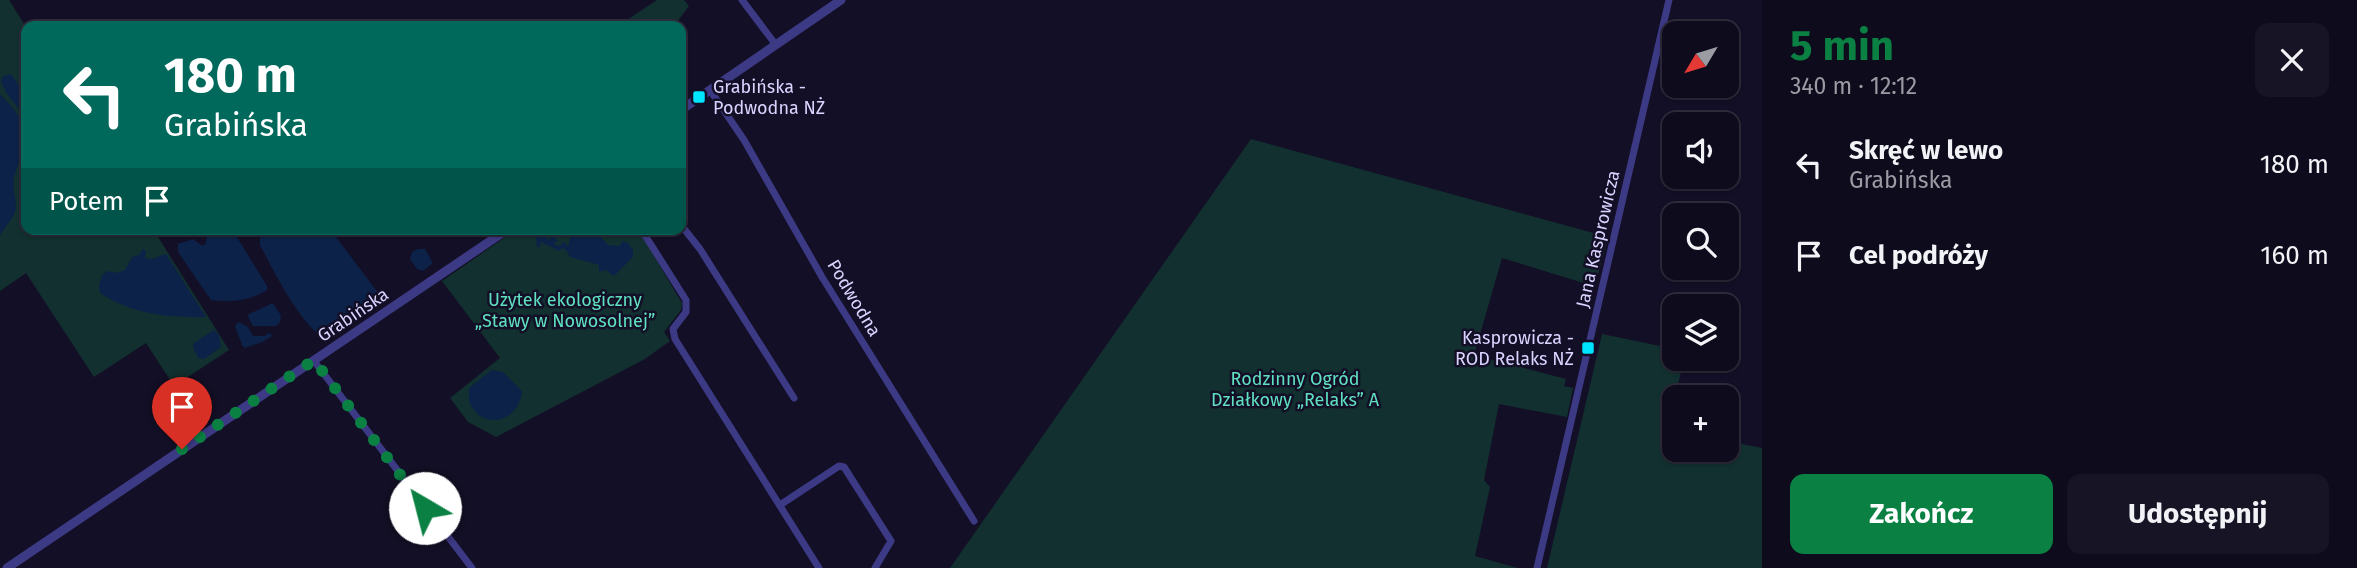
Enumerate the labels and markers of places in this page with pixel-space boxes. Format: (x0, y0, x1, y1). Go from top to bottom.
place label: Grabińska - Podwodna NŻ (713, 76, 825, 119)
marker: Grabińska - Podwodna NŻ (691, 89, 707, 105)
place label: Kasprowicza - ROD Relaks NŻ (1455, 327, 1574, 370)
marker: Kasprowicza - ROD Relaks NŻ (1580, 340, 1596, 356)
pin (152, 377, 212, 449)

